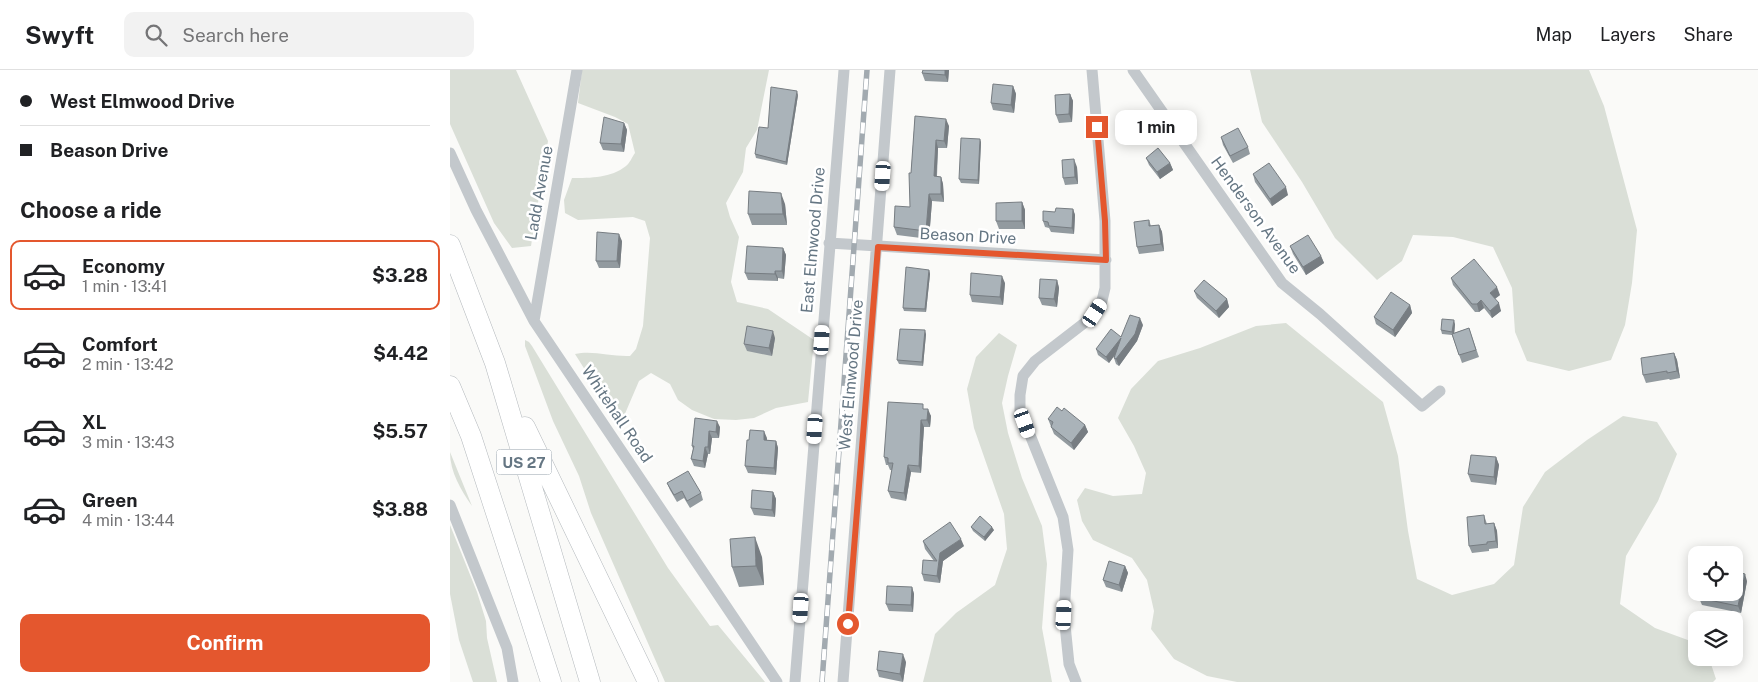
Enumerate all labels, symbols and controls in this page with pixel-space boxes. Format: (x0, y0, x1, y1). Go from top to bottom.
search box (124, 12, 474, 57)
text: Swyft (25, 21, 94, 49)
icon: search (142, 21, 170, 49)
text: Search here (182, 24, 289, 46)
text: Map (1536, 24, 1572, 45)
text: Layers (1600, 24, 1656, 45)
text: Share (1684, 24, 1733, 45)
text: West Elmwood Drive (50, 90, 235, 112)
callout: 1 min (1114, 110, 1197, 144)
route end (1086, 116, 1108, 138)
text: 1 min (1137, 118, 1175, 137)
text: Beason Drive (50, 139, 168, 161)
street label: Ladd Avenue (521, 144, 557, 242)
street label: Henderson Avenue (1207, 153, 1305, 277)
car (874, 161, 891, 191)
street label: East Elmwood Drive (797, 166, 829, 314)
text: Choose a ride (20, 197, 162, 223)
street label: Beason Drive (919, 224, 1017, 248)
icon: car (22, 253, 67, 298)
text: Economy (82, 255, 165, 277)
text: $3.28 (372, 264, 428, 286)
text: 1 min · 13:41 (82, 277, 168, 296)
car (1080, 296, 1109, 330)
street label: West Elmwood Drive (835, 299, 867, 451)
car (813, 325, 830, 355)
icon: car (22, 331, 67, 376)
text: Comfort (82, 333, 158, 355)
text: $4.42 (373, 342, 428, 364)
text: 2 min · 13:42 (82, 355, 174, 374)
street label: Whitehall Road (578, 362, 656, 466)
car (1012, 406, 1037, 440)
icon: car (22, 409, 67, 454)
text: XL (82, 411, 107, 433)
car (806, 414, 823, 444)
text: $5.57 (372, 420, 428, 442)
text: 3 min · 13:43 (82, 433, 175, 452)
road number: US 27 (496, 450, 552, 474)
icon: car (22, 487, 67, 532)
text: Green (82, 489, 137, 511)
text: $3.88 (372, 498, 428, 520)
text: 4 min · 13:44 (82, 511, 175, 530)
map controls (1688, 546, 1743, 666)
button: locate (1688, 546, 1743, 601)
car (792, 593, 809, 623)
car (1055, 600, 1072, 630)
button: layers (1688, 611, 1743, 666)
route start (837, 613, 859, 635)
button: Confirm (20, 614, 430, 672)

